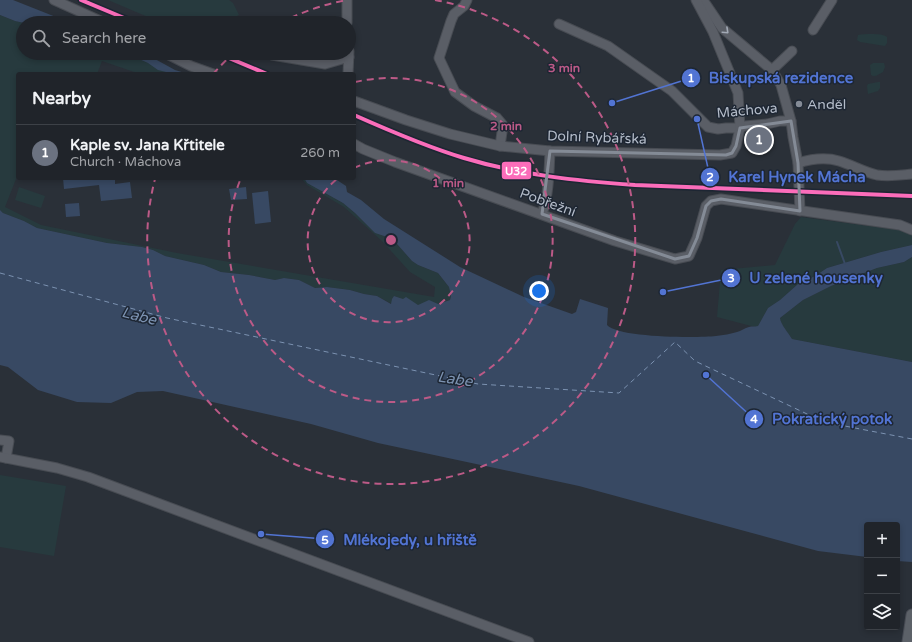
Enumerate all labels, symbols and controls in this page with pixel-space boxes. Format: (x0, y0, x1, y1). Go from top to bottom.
search box (16, 16, 356, 60)
icon: search (30, 27, 52, 49)
one-way arrow (721, 27, 729, 34)
text: Search here (62, 29, 146, 47)
text: 3 min (548, 61, 580, 75)
callout: Biskupská rezidence (681, 65, 861, 92)
text: Biskupská rezidence (709, 69, 854, 88)
text: 1 (687, 71, 695, 85)
text: Nearby (32, 88, 91, 109)
place label: Anděl (807, 96, 846, 113)
street label: Máchova (716, 99, 778, 122)
marker: Anděl (794, 99, 804, 109)
text: 2 min (490, 119, 522, 133)
pin: 1 (746, 125, 772, 155)
street label: Dolní Rybářská (547, 127, 647, 148)
text: Kaple sv. Jana Křtitele (70, 136, 225, 154)
text: 1 (41, 145, 49, 161)
text: 260 m (300, 145, 340, 161)
text: Church · Máchova (70, 154, 181, 170)
line badge: U32 (501, 161, 532, 180)
callout: Karel Hynek Mácha (700, 163, 873, 190)
text: U32 (505, 165, 527, 178)
text: Karel Hynek Mácha (728, 168, 866, 187)
text: 2 (706, 170, 714, 184)
text: 1 min (432, 176, 464, 190)
street label: Pobřežní (517, 184, 579, 221)
centre of rings (384, 233, 398, 247)
callout: U zelené housenky (721, 264, 890, 291)
text: U zelené housenky (749, 269, 883, 288)
text: 3 (727, 271, 735, 285)
your location (529, 281, 549, 301)
water label: Labe (120, 303, 160, 329)
water label: Labe (436, 368, 475, 391)
callout: Pokratický potok (744, 406, 900, 433)
text: Pokratický potok (772, 410, 892, 429)
text: 4 (750, 412, 758, 426)
map controls (864, 522, 900, 630)
button: + (864, 522, 900, 558)
callout: Mlékojedy, u hřiště (315, 526, 485, 553)
text: Mlékojedy, u hřiště (343, 531, 477, 550)
text: 5 (321, 533, 329, 547)
button: − (864, 558, 900, 594)
button: layers (864, 594, 900, 630)

